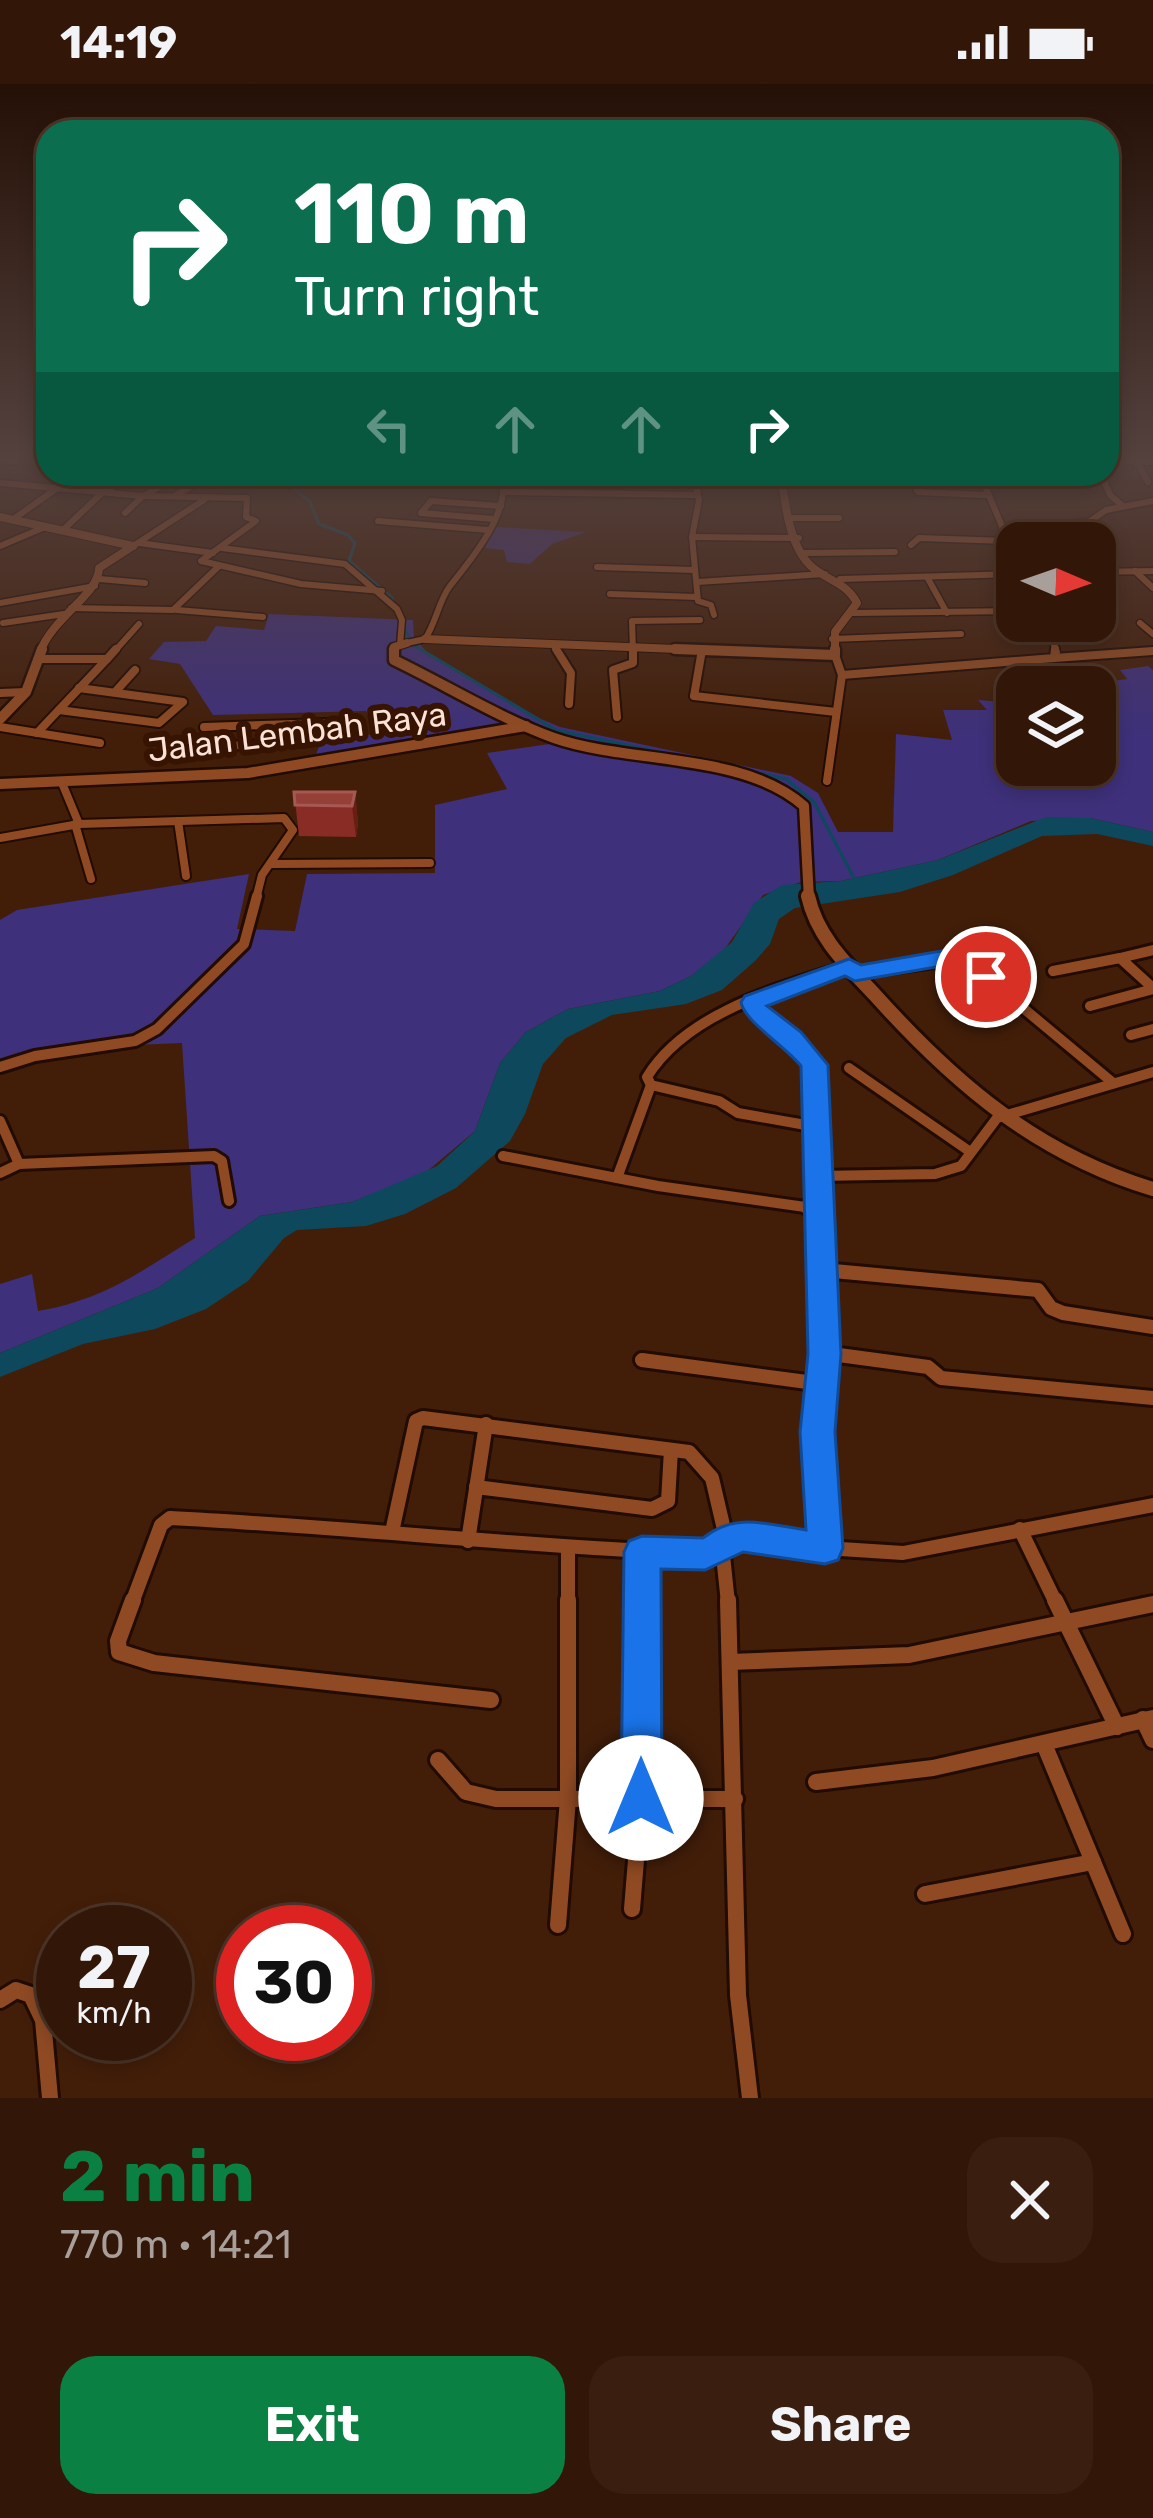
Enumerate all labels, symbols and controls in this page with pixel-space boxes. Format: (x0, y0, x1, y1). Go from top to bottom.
text: 14:19 (60, 16, 177, 69)
text: 110 m (294, 164, 529, 264)
icon: right (96, 168, 252, 324)
text: Turn right (294, 265, 539, 329)
icon: left (356, 396, 422, 462)
icon: ahead (482, 396, 548, 462)
icon: ahead (608, 396, 674, 462)
icon: right (734, 396, 800, 462)
north arrow (996, 522, 1116, 642)
map controls (996, 522, 1116, 786)
button: layers (996, 666, 1116, 786)
street label: Jalan Lembah Raya (145, 694, 449, 770)
pin (935, 926, 1037, 1028)
icon: arrive (953, 944, 1019, 1010)
position arrow (578, 1735, 704, 1861)
speed limit sign: 30 (216, 1905, 372, 2061)
text: 27 (77, 1932, 151, 2003)
text: km/h (77, 1995, 151, 2031)
text: 2 min (60, 2134, 255, 2219)
button: close (967, 2137, 1093, 2263)
text: 770 m · 14:21 (60, 2222, 291, 2268)
button: Exit (60, 2356, 565, 2494)
button: Share (589, 2356, 1093, 2494)

